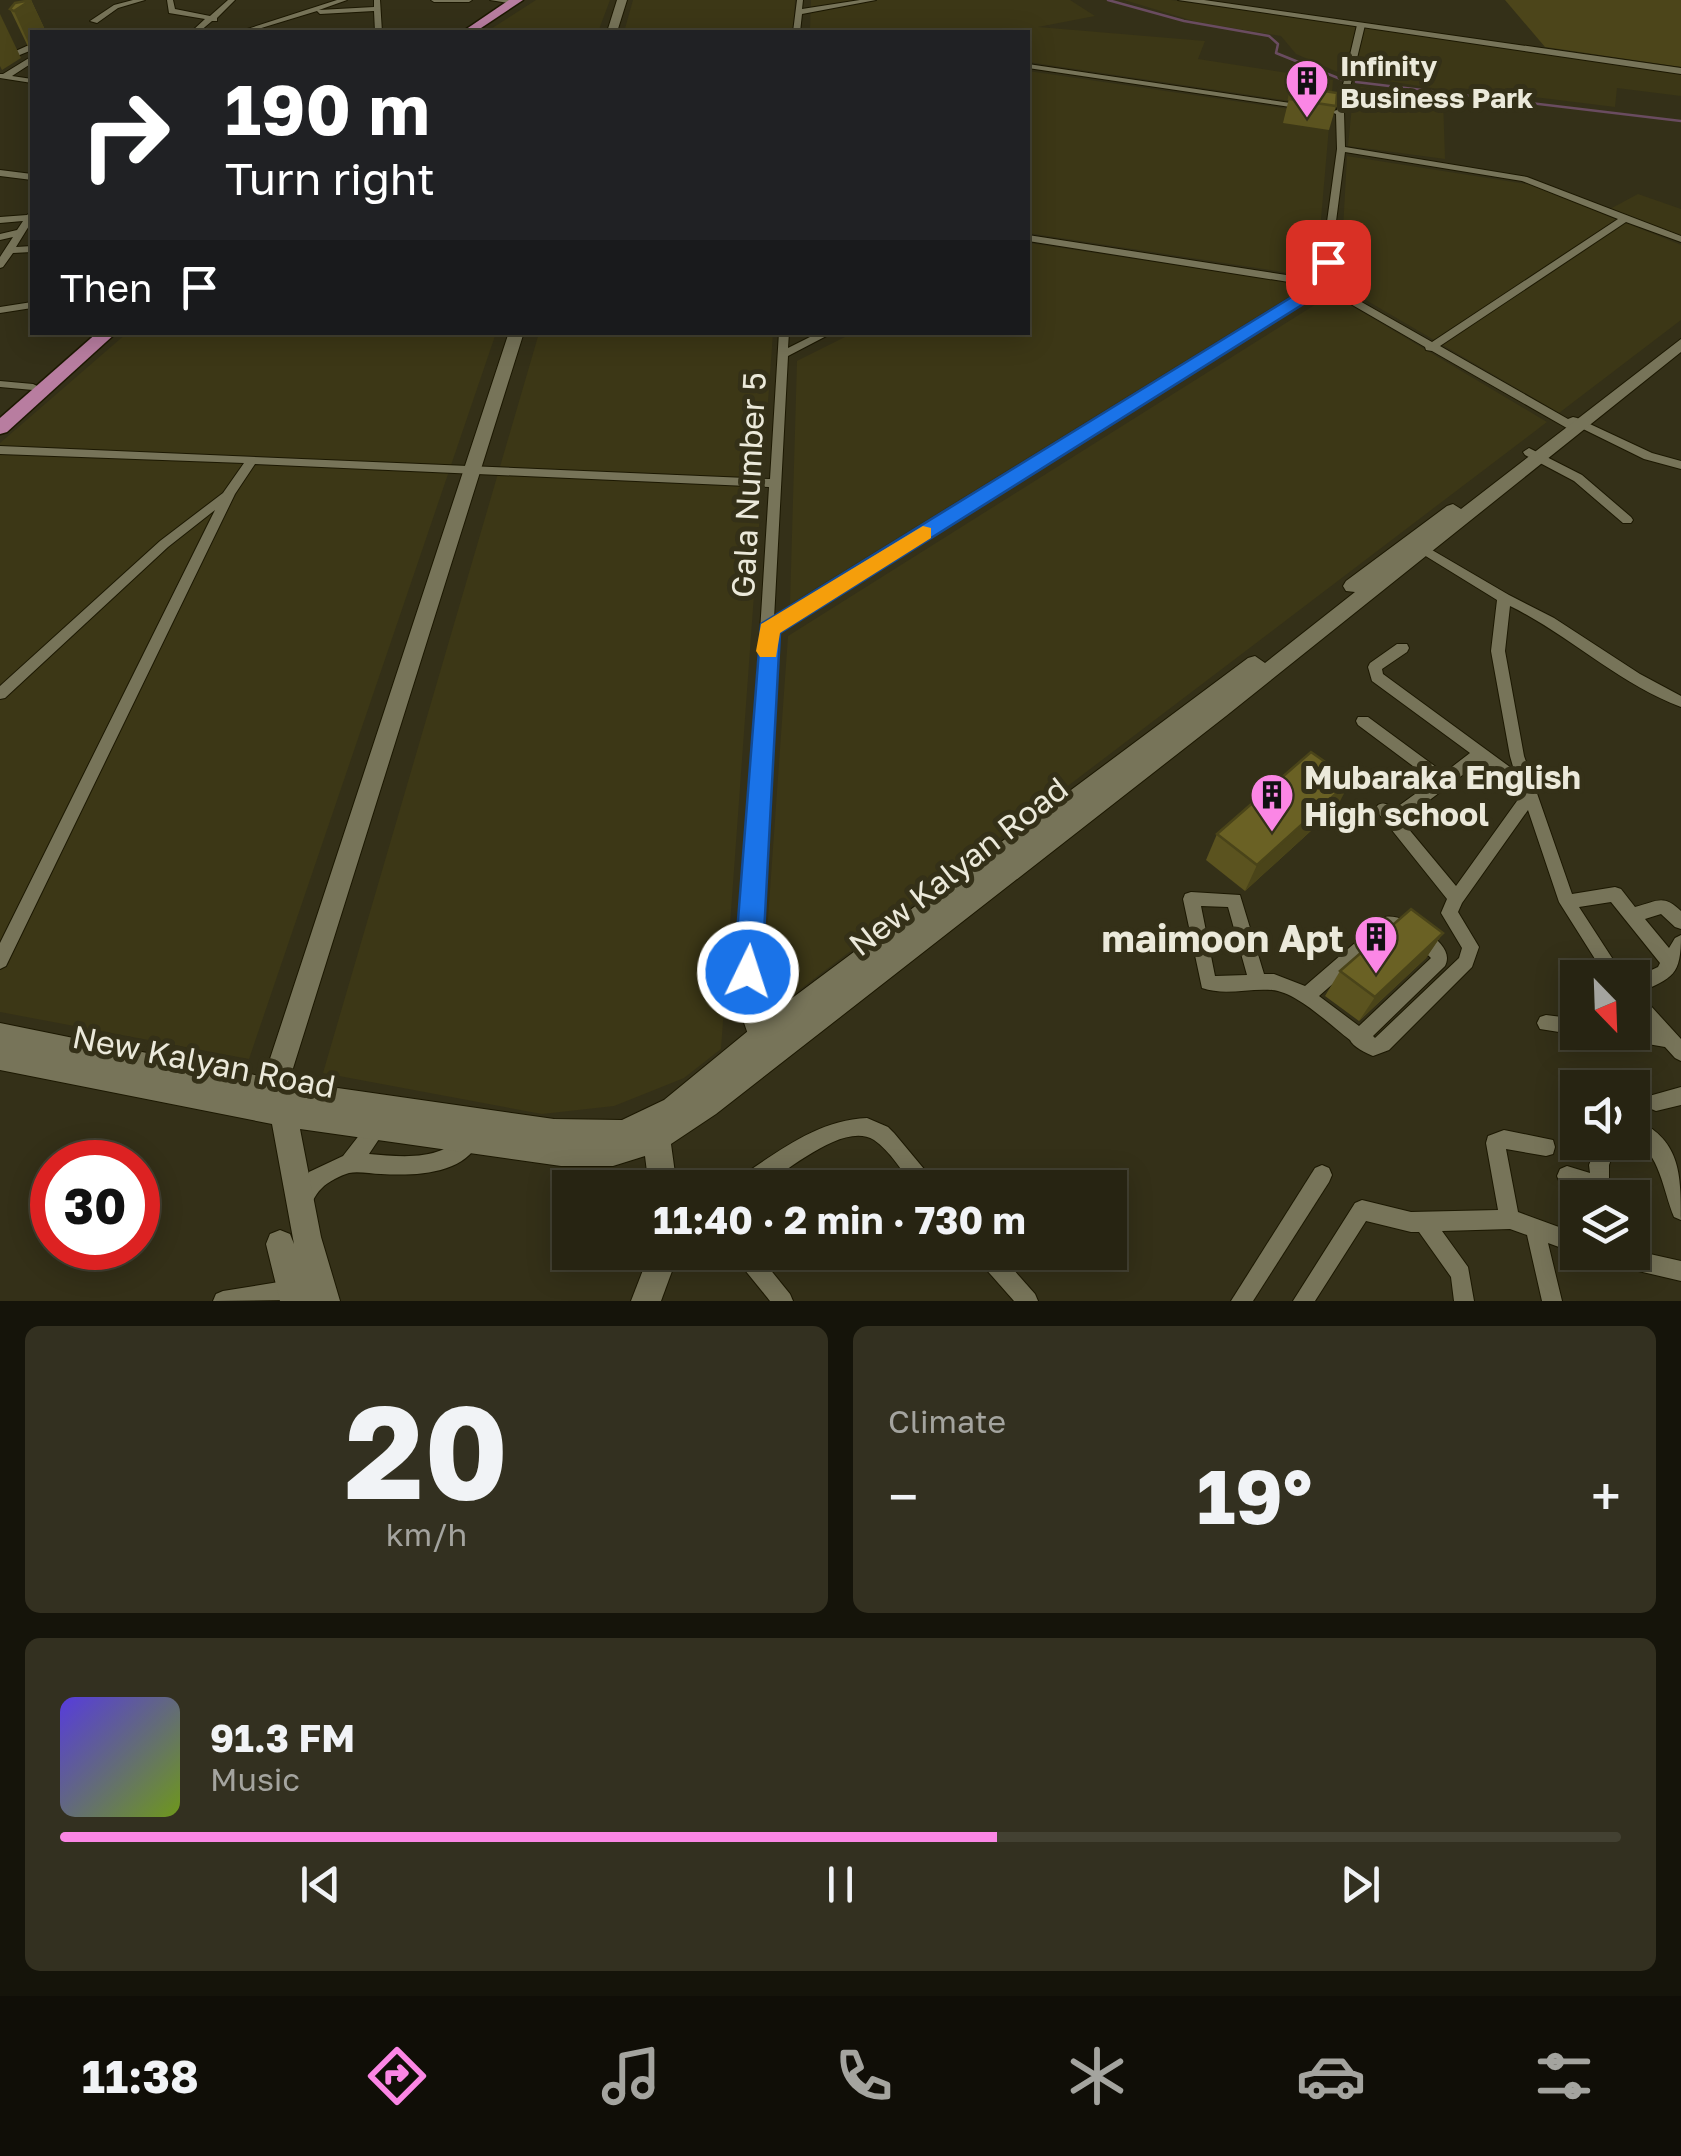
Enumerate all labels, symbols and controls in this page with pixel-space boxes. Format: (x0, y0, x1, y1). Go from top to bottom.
place label: Infinity Business Park (1340, 49, 1533, 114)
building icon: Infinity Business Park (1284, 58, 1330, 119)
text: 190 m (225, 66, 430, 150)
icon: right (60, 70, 190, 200)
text: Turn right (225, 151, 435, 205)
pin (1286, 220, 1371, 305)
icon: arrive (1301, 235, 1356, 290)
icon: arrive (172, 260, 227, 315)
text: Then (60, 265, 152, 310)
street label: Gala Number 5 (723, 371, 773, 599)
place label: Mubaraka English High school (1304, 758, 1581, 833)
street label: New Kalyan Road (841, 769, 1075, 963)
building icon: Mubaraka English High school (1249, 772, 1295, 833)
building icon: maimoon Apt (1353, 914, 1399, 975)
place label: maimoon Apt (1102, 915, 1344, 960)
position arrow (696, 920, 800, 1024)
north arrow (1560, 960, 1650, 1050)
map controls (1560, 960, 1650, 1270)
street label: New Kalyan Road (69, 1017, 339, 1105)
button: sound (1560, 1070, 1650, 1160)
speed limit sign: 30 (30, 1140, 160, 1270)
button: layers (1560, 1180, 1650, 1270)
text: 11:40 · 2 min · 730 m (653, 1197, 1026, 1242)
text: 20 (345, 1372, 508, 1528)
text: Climate (888, 1402, 1006, 1440)
text: 19° (1197, 1450, 1312, 1541)
text: − (888, 1463, 918, 1529)
text: + (1591, 1463, 1621, 1529)
text: km/h (386, 1515, 467, 1553)
text: 91.3 FM (210, 1715, 355, 1760)
text: Music (210, 1760, 300, 1798)
icon: previous (293, 1857, 348, 1912)
icon: pause (813, 1857, 868, 1912)
icon: next (1333, 1857, 1388, 1912)
icon: directions (362, 2041, 432, 2111)
icon: music (596, 2041, 666, 2111)
icon: phone (829, 2041, 899, 2111)
icon: climate (1062, 2041, 1132, 2111)
icon: car (1296, 2041, 1366, 2111)
icon: filters (1529, 2041, 1599, 2111)
text: 11:38 (82, 2049, 199, 2103)

